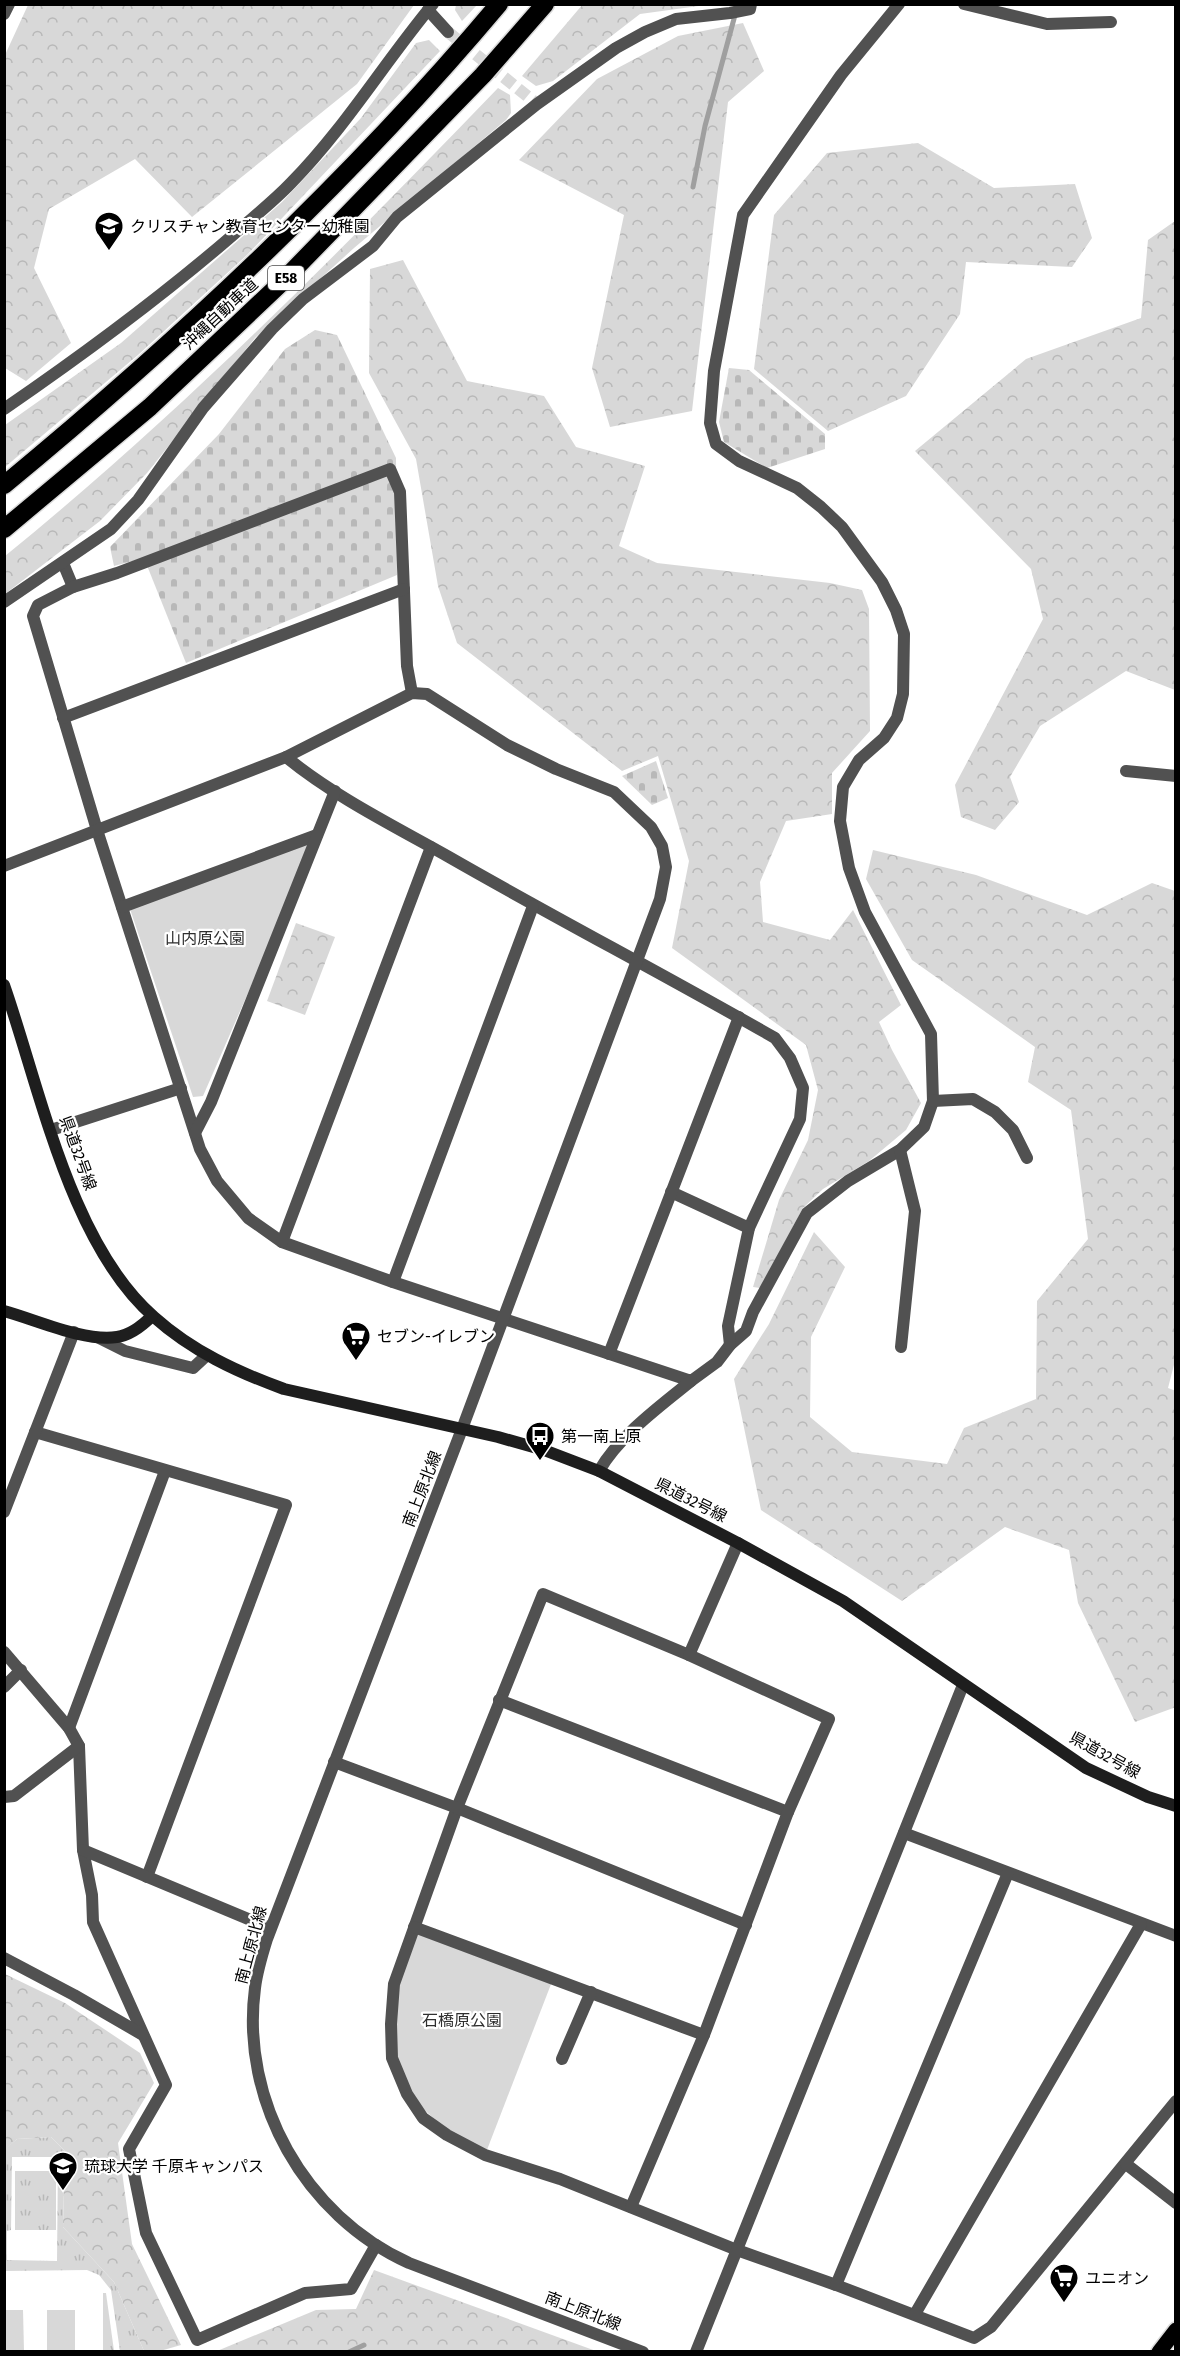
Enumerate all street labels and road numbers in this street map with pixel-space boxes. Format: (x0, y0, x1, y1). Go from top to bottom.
road number: E58 (268, 266, 304, 290)
street label: 沖縄自動車道 (178, 274, 262, 354)
street label: 県道32号線 (56, 1113, 100, 1193)
street label: 南上原北線 (399, 1448, 445, 1530)
street label: 県道32号線 (652, 1474, 730, 1526)
street label: 県道32号線 (1066, 1728, 1144, 1782)
street label: 南上原北線 (231, 1904, 271, 1986)
street label: 南上原北線 (542, 2288, 624, 2334)

